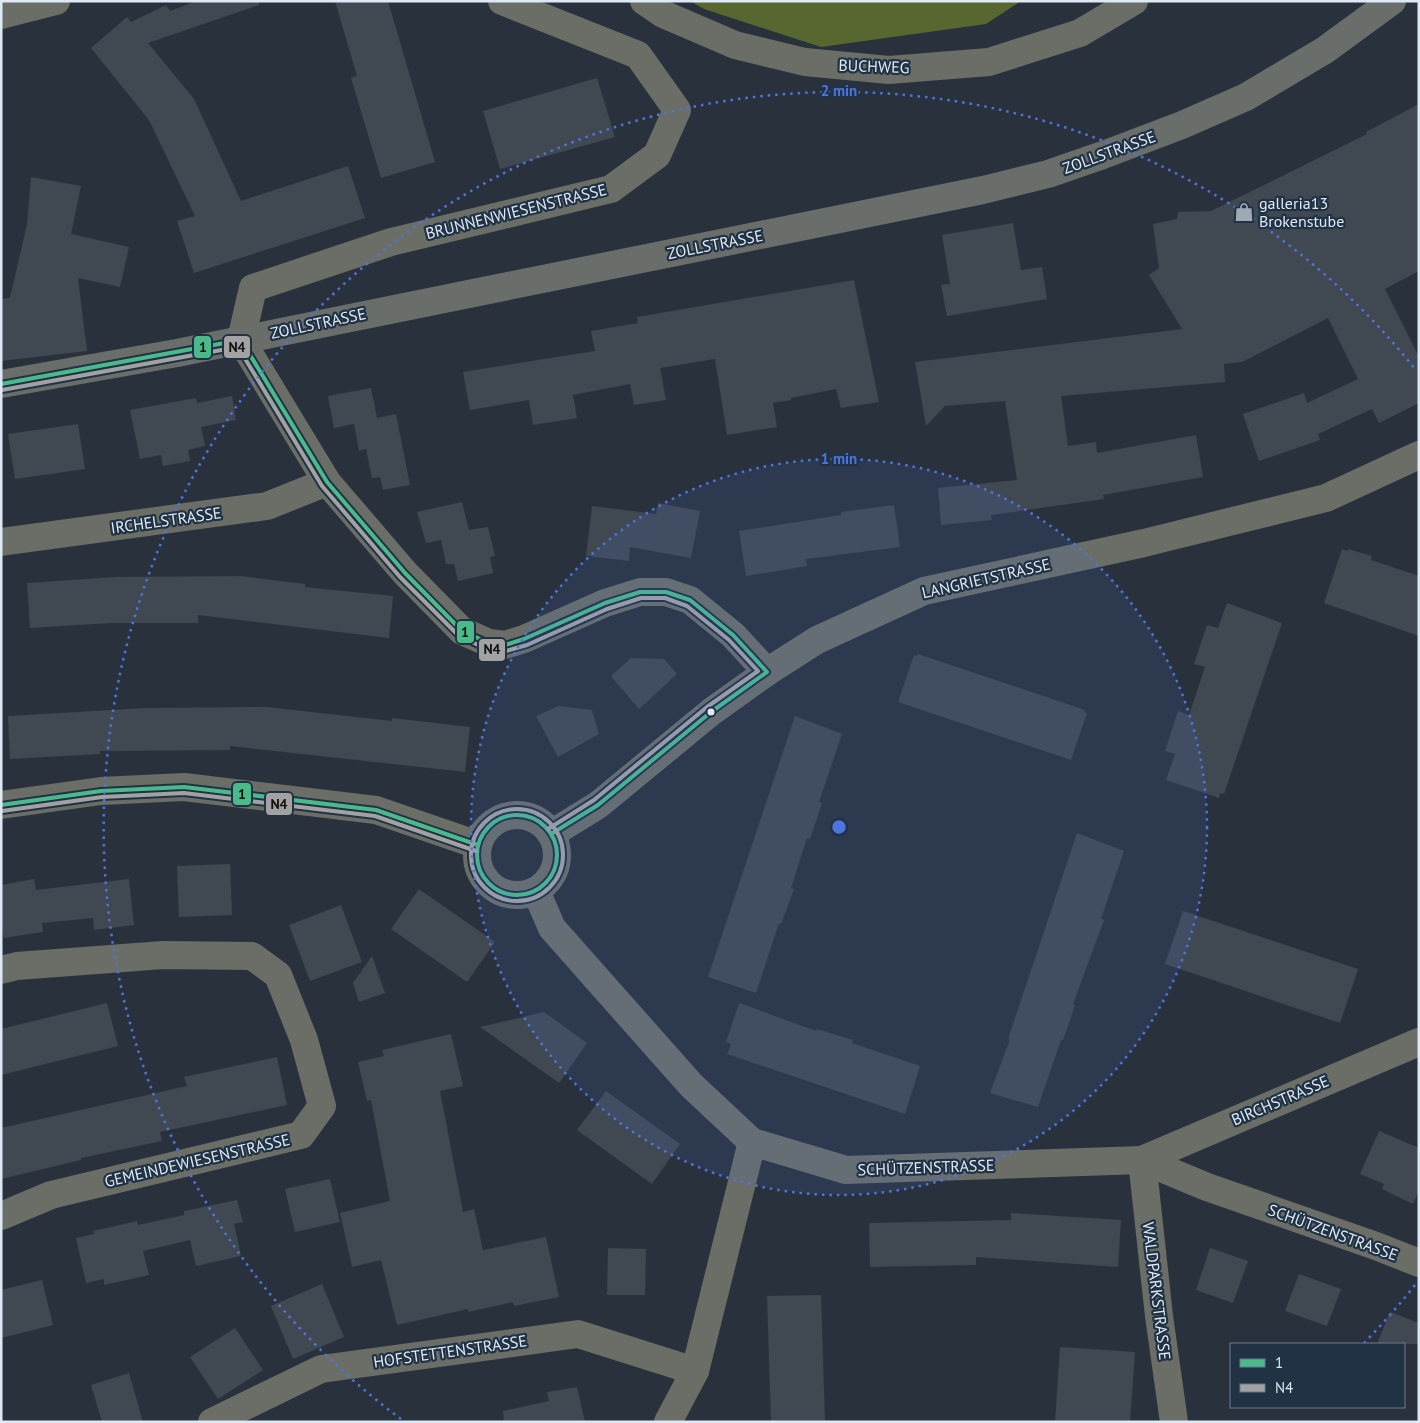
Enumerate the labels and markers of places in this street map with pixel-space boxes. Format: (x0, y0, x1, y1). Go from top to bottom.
place label: galleria13 Brokenstube (1259, 193, 1344, 231)
shop icon: galleria13 Brokenstube (1233, 201, 1255, 223)
unlabelled marker (706, 707, 716, 717)
centre of rings (830, 818, 848, 836)

